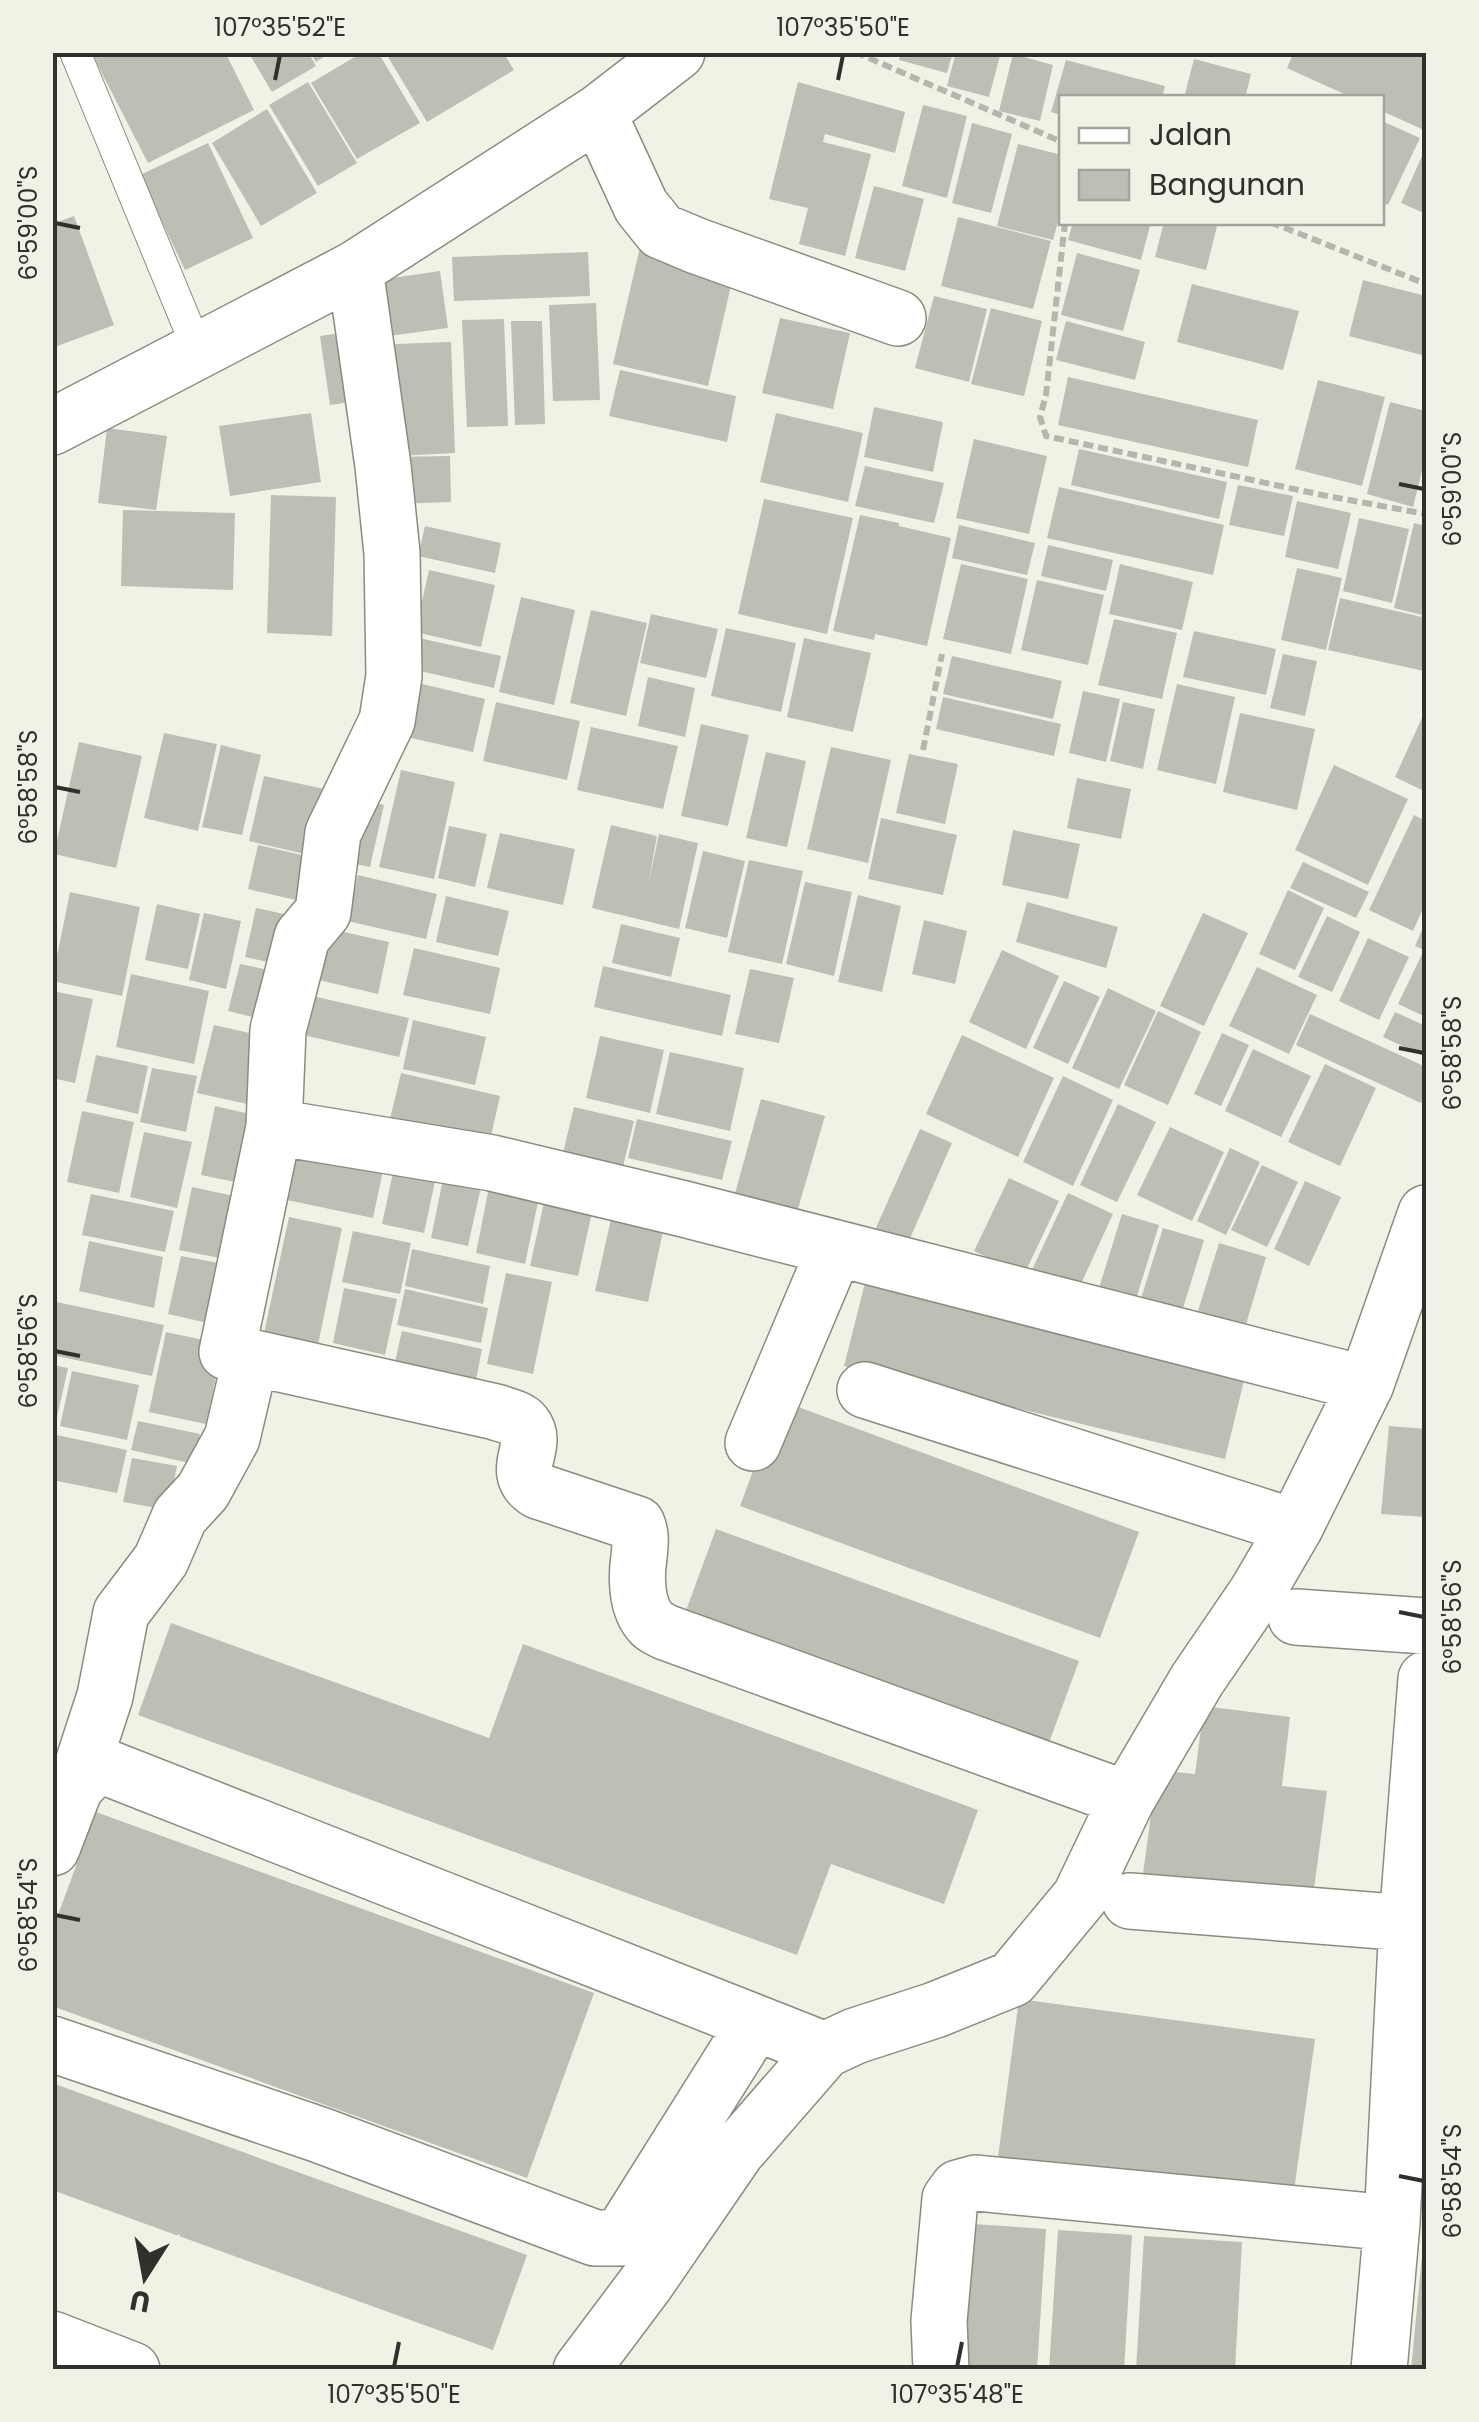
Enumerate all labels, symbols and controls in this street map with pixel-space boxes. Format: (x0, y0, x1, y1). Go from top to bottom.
text: 107°35'52"E (214, 10, 346, 45)
text: 107°35'50"E (776, 10, 910, 45)
legend (1059, 95, 1384, 225)
text: Jalan (1149, 113, 1232, 156)
text: Bangunan (1149, 163, 1305, 206)
text: 6°59'00"S (11, 166, 46, 280)
text: 6°59'00"S (1435, 432, 1470, 546)
text: 6°58'58"S (11, 729, 46, 845)
text: 6°58'58"S (1435, 995, 1470, 1111)
text: 6°58'56"S (11, 1293, 46, 1409)
text: 6°58'56"S (1435, 1559, 1470, 1675)
text: 6°58'54"S (11, 1858, 46, 1972)
text: 6°58'54"S (1435, 2124, 1470, 2238)
north arrow (95, 2227, 195, 2327)
text: U (127, 2280, 154, 2322)
text: 107°35'50"E (327, 2377, 461, 2412)
text: 107°35'48"E (890, 2377, 1024, 2412)

